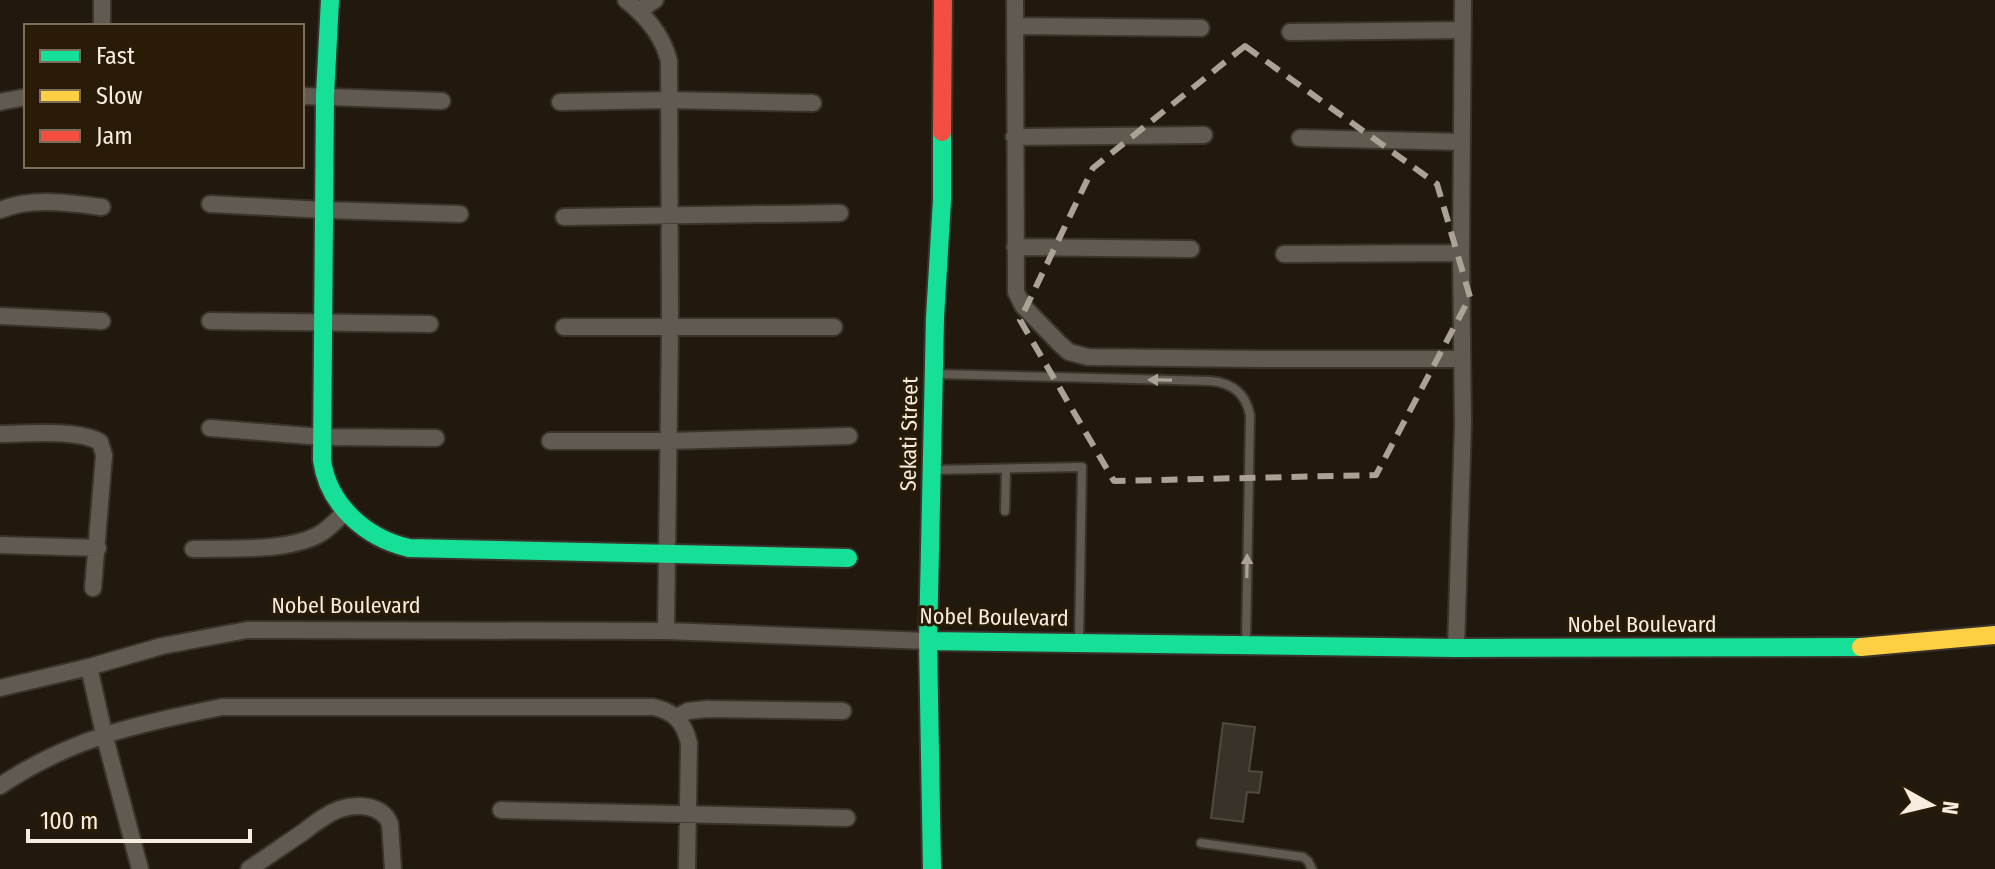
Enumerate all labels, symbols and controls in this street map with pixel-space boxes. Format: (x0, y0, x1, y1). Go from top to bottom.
legend (24, 24, 304, 168)
text: Fast (96, 42, 135, 70)
text: Slow (96, 82, 143, 110)
text: Jam (96, 122, 133, 150)
one-way arrow (1147, 373, 1172, 386)
street label: Sekati Street (895, 376, 924, 491)
one-way arrow (1241, 553, 1254, 578)
street label: Nobel Boulevard (271, 592, 421, 619)
street label: Nobel Boulevard (919, 602, 1069, 632)
street label: Nobel Boulevard (1567, 611, 1717, 638)
north arrow (1891, 765, 1971, 845)
scale bar (28, 793, 250, 843)
text: N (1936, 799, 1965, 816)
text: 100 m (40, 807, 98, 835)

